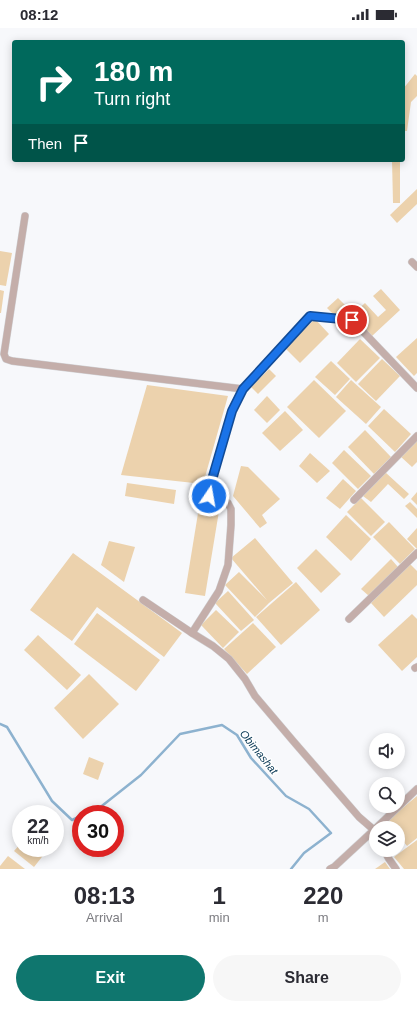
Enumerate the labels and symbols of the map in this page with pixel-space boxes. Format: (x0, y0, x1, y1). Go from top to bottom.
pin (335, 303, 369, 337)
position arrow (188, 475, 230, 517)
water label: Obimashat (238, 728, 281, 777)
speed limit sign: 30 (72, 805, 124, 857)

